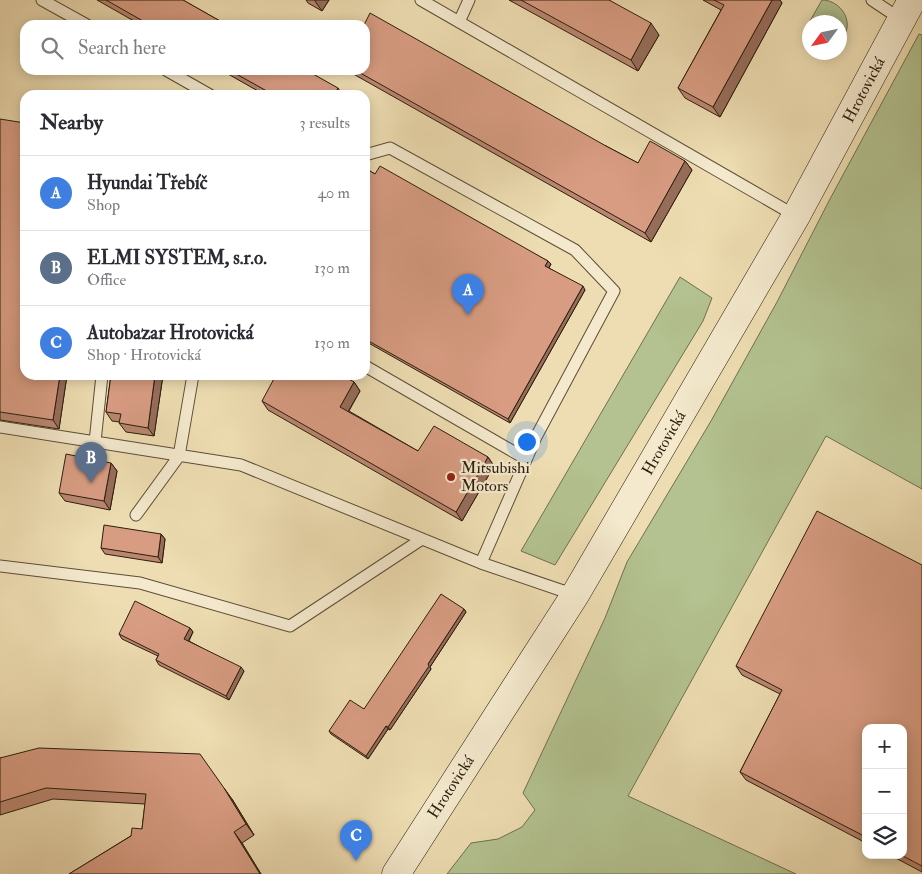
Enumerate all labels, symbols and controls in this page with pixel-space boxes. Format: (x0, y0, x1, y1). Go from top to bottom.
north arrow (802, 15, 847, 60)
search box (20, 20, 370, 75)
icon: search (38, 34, 66, 62)
text: Search here (78, 36, 166, 60)
street label: Hrotovická (838, 54, 890, 126)
text: Nearby (40, 109, 103, 136)
text: 3 results (299, 113, 350, 133)
text: Hyundai Třebíč (87, 171, 207, 195)
text: A (51, 183, 61, 203)
text: 40 m (317, 183, 350, 203)
text: Shop (87, 195, 120, 215)
text: ELMI SYSTEM, s.r.o. (87, 246, 267, 270)
text: B (51, 258, 61, 278)
text: 130 m (314, 258, 350, 278)
text: Office (87, 270, 126, 290)
pin: A (452, 274, 484, 315)
text: Autobazar Hrotovická (87, 321, 254, 345)
text: C (50, 333, 62, 353)
text: 130 m (314, 333, 350, 353)
text: Shop · Hrotovická (87, 345, 201, 365)
street label: Hrotovická (638, 407, 691, 479)
your location (514, 429, 540, 455)
pin: B (75, 442, 107, 483)
place label: Mitsubishi Motors (461, 458, 530, 496)
marker: Mitsubishi Motors (445, 471, 457, 483)
map controls (862, 724, 907, 859)
button: + (862, 724, 907, 769)
street label: Hrotovická (423, 751, 479, 822)
button: − (862, 769, 907, 814)
button: layers (862, 814, 907, 859)
pin: C (340, 820, 372, 861)

